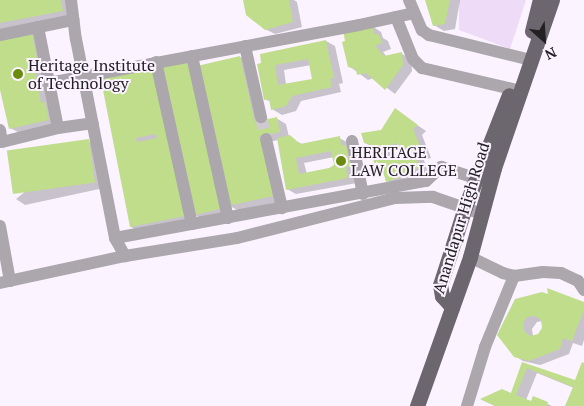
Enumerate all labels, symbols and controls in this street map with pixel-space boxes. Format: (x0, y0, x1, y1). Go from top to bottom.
north arrow (519, 15, 569, 65)
text: N (542, 43, 560, 65)
place label: Heritage Institute of Technology (28, 55, 155, 93)
marker: Heritage Institute of Technology (12, 68, 24, 80)
street label: Anandapur High Road (429, 140, 493, 296)
place label: HERITAGE LAW COLLEGE (351, 142, 457, 180)
marker: HERITAGE LAW COLLEGE (335, 155, 347, 167)

